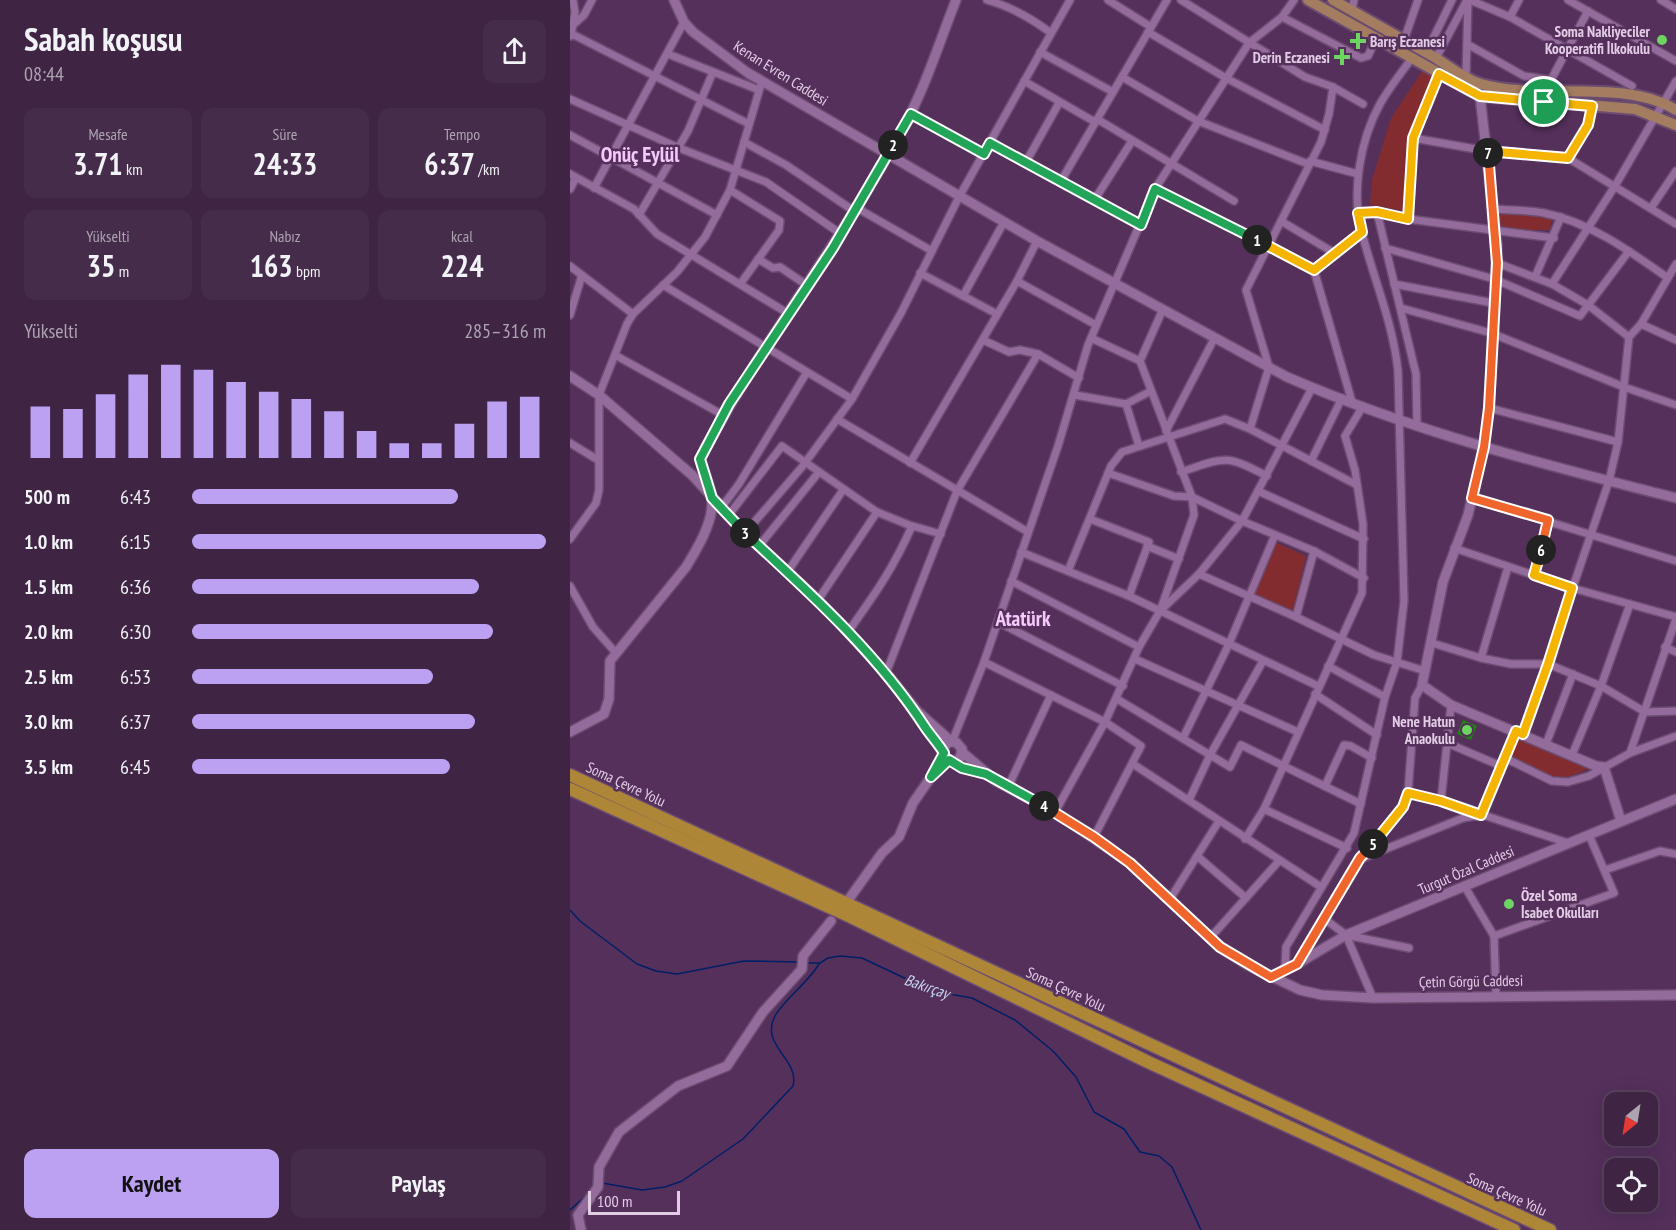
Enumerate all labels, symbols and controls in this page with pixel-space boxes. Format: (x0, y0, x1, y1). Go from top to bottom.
text: Sabah koşusu (24, 17, 182, 60)
button: share (483, 20, 546, 83)
place label: Soma Nakliyeciler Kooperatifi İlkokulu (1545, 22, 1651, 58)
place label: Barış Eczanesi (1370, 32, 1445, 51)
marker: Soma Nakliyeciler Kooperatifi İlkokulu (1655, 33, 1669, 47)
marker: Barış Eczanesi (1351, 34, 1365, 48)
street label: Kenan Evren Caddesi (730, 36, 832, 110)
place label: Derin Eczanesi (1253, 48, 1330, 67)
marker: Derin Eczanesi (1335, 50, 1349, 64)
text: 08:44 (24, 61, 64, 87)
pin (1518, 76, 1569, 127)
icon: arrive (1527, 85, 1560, 118)
text: Mesafe (88, 124, 128, 144)
text: Süre (273, 124, 297, 144)
text: Tempo (444, 124, 480, 144)
pin: 2 (878, 130, 908, 160)
text: 2 (889, 135, 897, 155)
pin: 7 (1473, 138, 1503, 168)
district label: Onüç Eylül (601, 141, 680, 168)
text: 7 (1484, 143, 1492, 163)
text: 3.71 (73, 144, 123, 183)
text: 24:33 (253, 144, 317, 183)
text: 6:37 (424, 144, 475, 183)
text: km (123, 159, 143, 179)
text: /km (475, 159, 500, 179)
pin: 1 (1242, 225, 1272, 255)
text: Yükselti (86, 226, 130, 246)
text: Nabız (269, 226, 301, 246)
text: kcal (451, 226, 473, 246)
text: 1 (1253, 230, 1261, 250)
text: 35 (87, 246, 115, 285)
text: 163 (250, 246, 293, 285)
text: 224 (440, 246, 484, 285)
text: m (115, 261, 129, 281)
text: bpm (293, 261, 320, 281)
text: Yükselti (24, 318, 78, 344)
text: 285–316 m (464, 318, 546, 344)
text: 500 m (24, 484, 70, 510)
text: 6:43 (120, 484, 151, 510)
pin: 3 (730, 518, 760, 548)
text: 3 (741, 523, 749, 543)
text: 1.0 km (24, 529, 73, 555)
text: 6:15 (120, 529, 151, 555)
pin: 6 (1526, 535, 1556, 565)
text: 6 (1537, 540, 1545, 560)
text: 1.5 km (24, 574, 73, 600)
text: 6:36 (120, 574, 151, 600)
district label: Atatürk (994, 605, 1051, 632)
text: 2.0 km (24, 619, 73, 645)
text: 6:30 (120, 619, 151, 645)
text: 2.5 km (24, 664, 73, 690)
text: 6:53 (120, 664, 151, 690)
text: 3.0 km (24, 709, 73, 735)
text: 6:37 (120, 709, 151, 735)
place label: Nene Hatun Anaokulu (1392, 712, 1455, 748)
marker: Nene Hatun Anaokulu (1460, 723, 1474, 737)
text: 3.5 km (24, 754, 73, 780)
text: 6:45 (120, 754, 151, 780)
street label: Soma Çevre Yolu (583, 757, 669, 811)
pin: 4 (1029, 791, 1059, 821)
text: 4 (1040, 796, 1048, 816)
pin: 5 (1358, 829, 1388, 859)
text: 5 (1369, 834, 1377, 854)
street label: Turgut Özal Caddesi (1415, 841, 1517, 899)
place label: Özel Soma İsabet Okulları (1521, 886, 1599, 922)
marker: Özel Soma İsabet Okulları (1502, 897, 1516, 911)
street label: Soma Çevre Yolu (1023, 962, 1109, 1016)
water label: Bakırçay (902, 969, 954, 1004)
street label: Çetin Görgü Caddesi (1419, 971, 1523, 991)
north arrow (1604, 1092, 1658, 1146)
map controls (1604, 1092, 1658, 1212)
button: Kaydet (24, 1149, 279, 1218)
button: Paylaş (291, 1149, 546, 1218)
button: locate (1604, 1158, 1658, 1212)
street label: Soma Çevre Yolu (1464, 1168, 1550, 1220)
scale bar (588, 1188, 680, 1216)
text: 100 m (597, 1191, 632, 1211)

